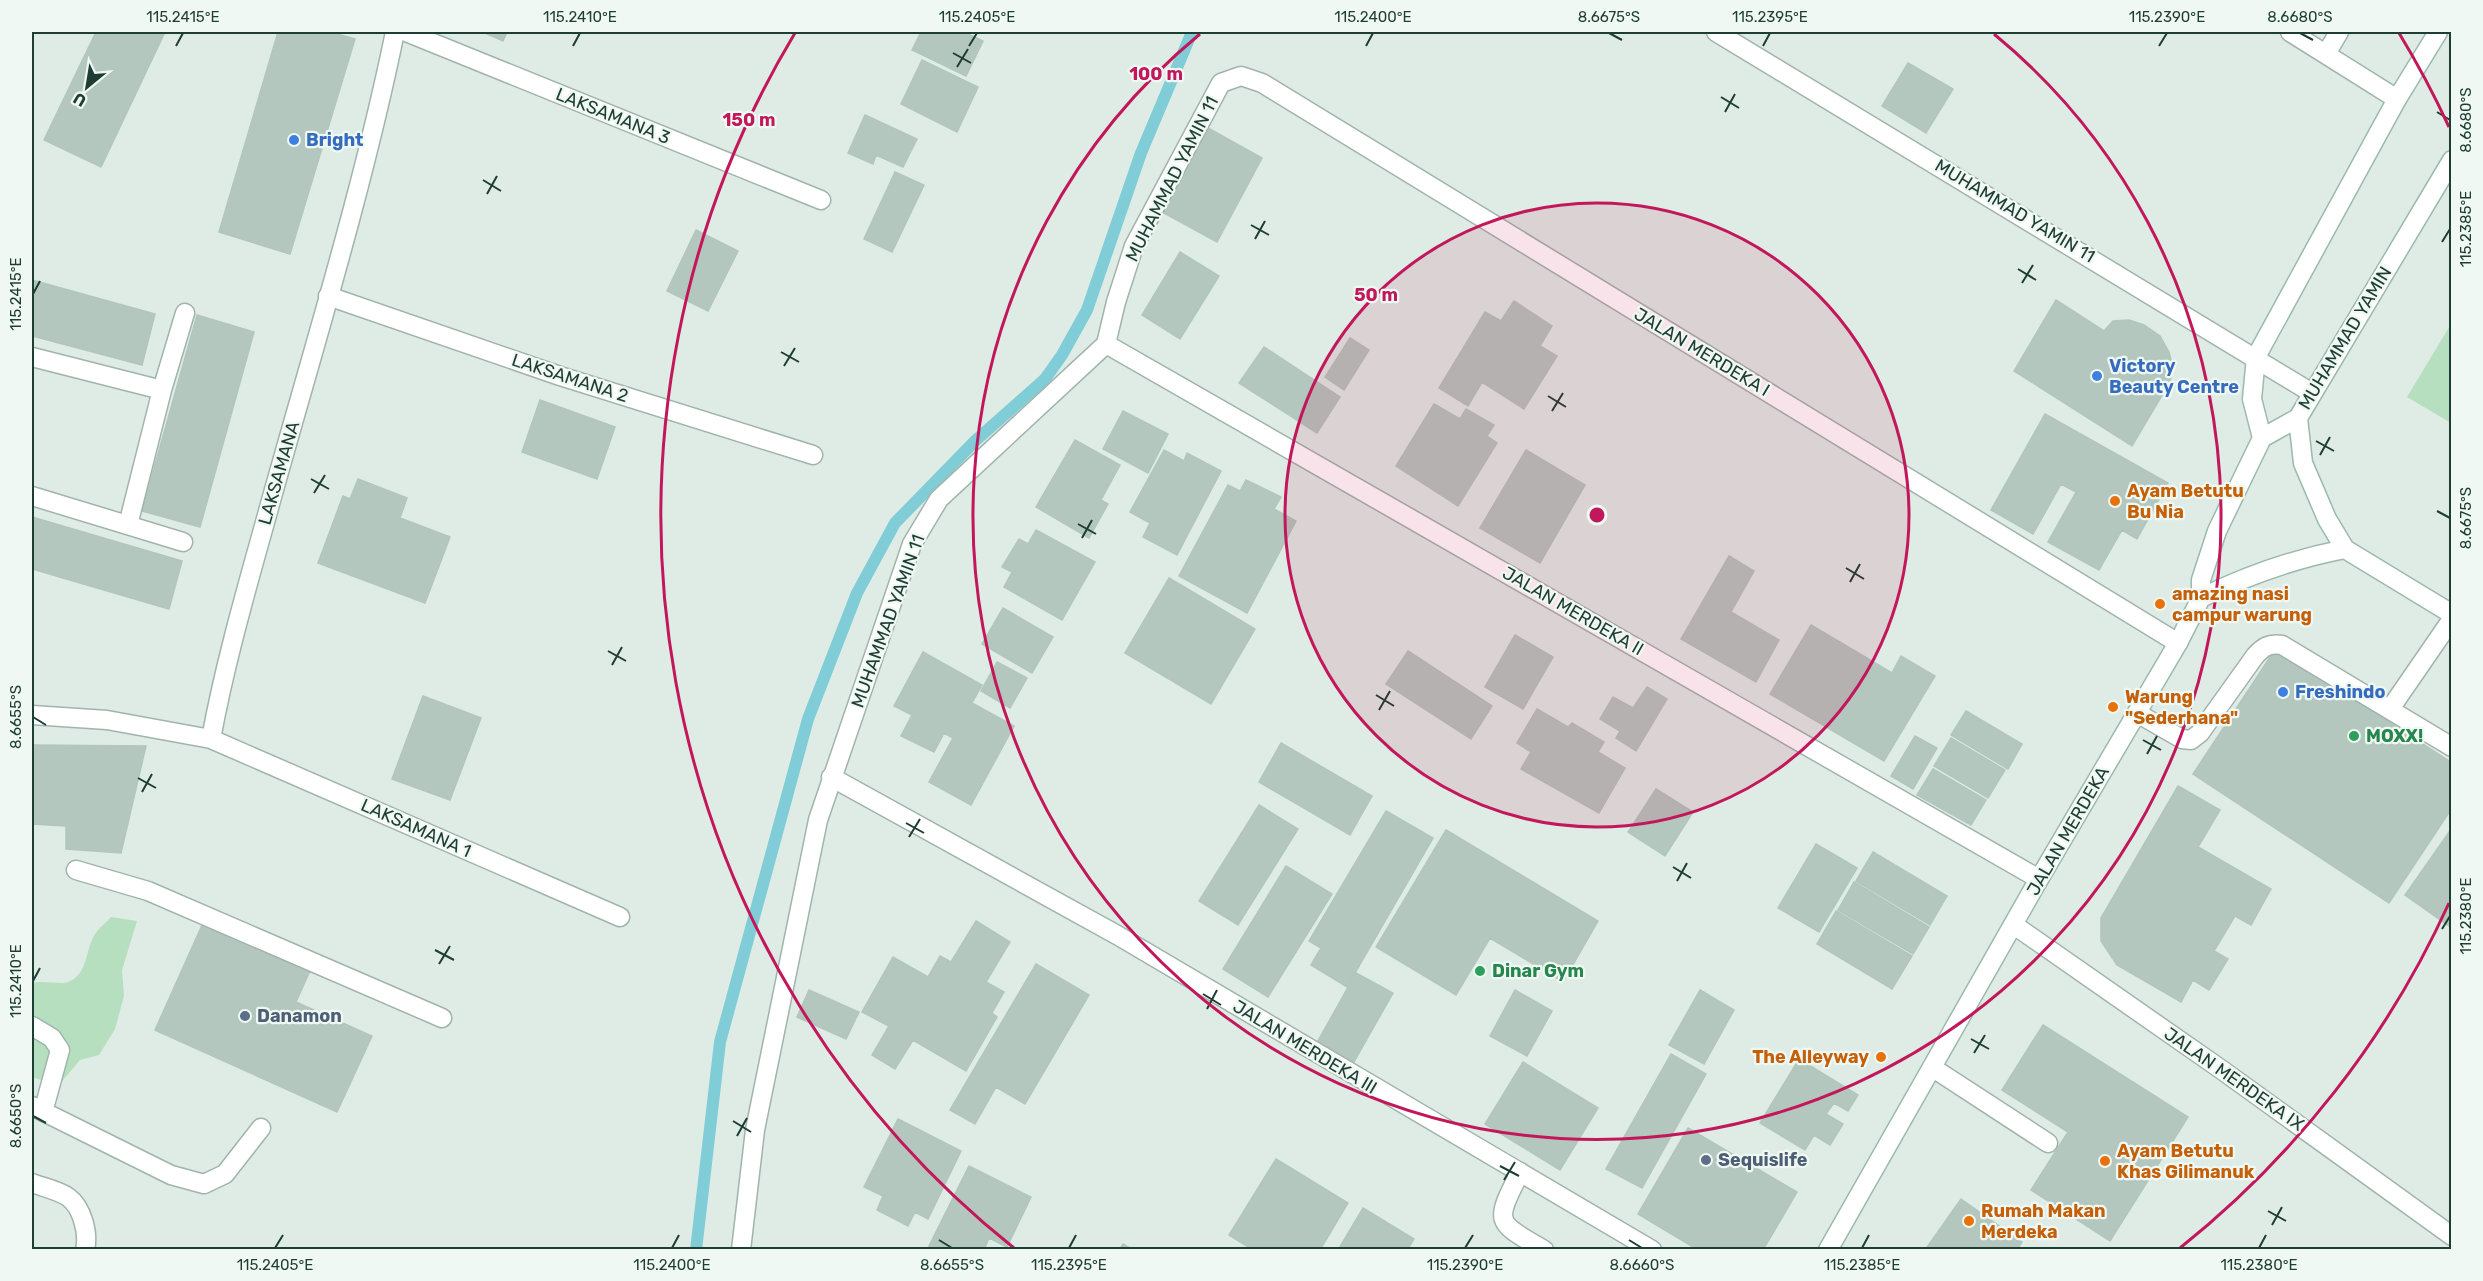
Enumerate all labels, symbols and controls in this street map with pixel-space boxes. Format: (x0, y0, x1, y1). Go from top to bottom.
text: 115.2415°E (146, 8, 220, 26)
text: 115.2410°E (543, 8, 617, 26)
text: 115.2405°E (939, 8, 1015, 26)
text: 115.2400°E (1334, 8, 1412, 26)
text: 8.6675°S (1578, 8, 1640, 26)
text: 115.2395°E (1732, 8, 1808, 26)
text: 115.2390°E (2129, 8, 2205, 26)
text: 8.6680°S (2267, 8, 2333, 26)
north arrow (57, 57, 117, 117)
text: 100 m (1129, 63, 1183, 85)
street label: LAKSAMANA 3 (553, 83, 673, 149)
text: 8.6680°S (2457, 87, 2475, 153)
text: U (70, 88, 90, 111)
street label: MUHAMMAD YAMIN 11 (1121, 93, 1223, 265)
text: 150 m (722, 109, 776, 131)
place label: Bright (306, 129, 363, 151)
marker: Bright (287, 133, 301, 147)
street label: MUHAMMAD YAMIN 11 (1931, 155, 2099, 267)
text: 115.2385°E (2457, 191, 2475, 267)
text: 115.2415°E (7, 257, 25, 331)
street label: MUHAMMAD YAMIN (2294, 263, 2396, 413)
text: 50 m (1354, 284, 1398, 306)
street label: JALAN MERDEKA I (1630, 303, 1774, 401)
street label: LAKSAMANA 2 (509, 349, 631, 407)
place label: Victory Beauty Centre (2109, 355, 2239, 398)
marker: Victory Beauty Centre (2090, 369, 2104, 383)
street label: LAKSAMANA (254, 419, 304, 527)
place label: Ayam Betutu Bu Nia (2127, 480, 2244, 523)
text: 8.6675°S (2457, 487, 2475, 549)
marker: Ayam Betutu Bu Nia (2108, 494, 2122, 508)
centre of rings (1587, 505, 1607, 525)
street label: MUHAMMAD YAMIN 11 (846, 531, 930, 711)
street label: JALAN MERDEKA II (1499, 562, 1647, 660)
place label: amazing nasi campur warung (2172, 583, 2312, 626)
marker: amazing nasi campur warung (2153, 597, 2167, 611)
place label: Freshindo (2295, 681, 2385, 703)
text: 8.6655°S (7, 685, 25, 749)
marker: Freshindo (2276, 685, 2290, 699)
place label: Warung "Sederhana" (2125, 686, 2238, 729)
marker: Warung "Sederhana" (2106, 700, 2120, 714)
place label: MOXX! (2366, 725, 2423, 747)
marker: MOXX! (2347, 729, 2361, 743)
street label: JALAN MERDEKA (2022, 762, 2114, 900)
street label: LAKSAMANA 1 (357, 794, 475, 862)
text: 115.2380°E (2457, 877, 2475, 955)
text: 115.2410°E (7, 944, 25, 1018)
place label: Dinar Gym (1492, 960, 1584, 982)
marker: Dinar Gym (1473, 964, 1487, 978)
street label: JALAN MERDEKA III (1229, 995, 1381, 1099)
place label: Danamon (257, 1005, 342, 1027)
marker: Danamon (238, 1009, 252, 1023)
street label: JALAN MERDEKA IX (2160, 1022, 2308, 1136)
place label: The Alleyway (1752, 1046, 1869, 1068)
marker: The Alleyway (1874, 1050, 1888, 1064)
text: 8.6650°S (7, 1084, 25, 1148)
place label: Ayam Betutu Khas Gilimanuk (2117, 1140, 2255, 1183)
place label: Sequislife (1718, 1149, 1808, 1171)
marker: Sequislife (1699, 1153, 1713, 1167)
marker: Ayam Betutu Khas Gilimanuk (2098, 1154, 2112, 1168)
place label: Rumah Makan Merdeka (1981, 1200, 2106, 1243)
marker: Rumah Makan Merdeka (1962, 1214, 1976, 1228)
text: 115.2405°E (237, 1256, 313, 1274)
text: 115.2400°E (633, 1256, 711, 1274)
text: 8.6655°S (920, 1256, 984, 1274)
text: 115.2395°E (1031, 1256, 1107, 1274)
text: 115.2390°E (1427, 1256, 1503, 1274)
text: 8.6660°S (1610, 1256, 1674, 1274)
text: 115.2385°E (1824, 1256, 1900, 1274)
text: 115.2380°E (2220, 1256, 2298, 1274)

